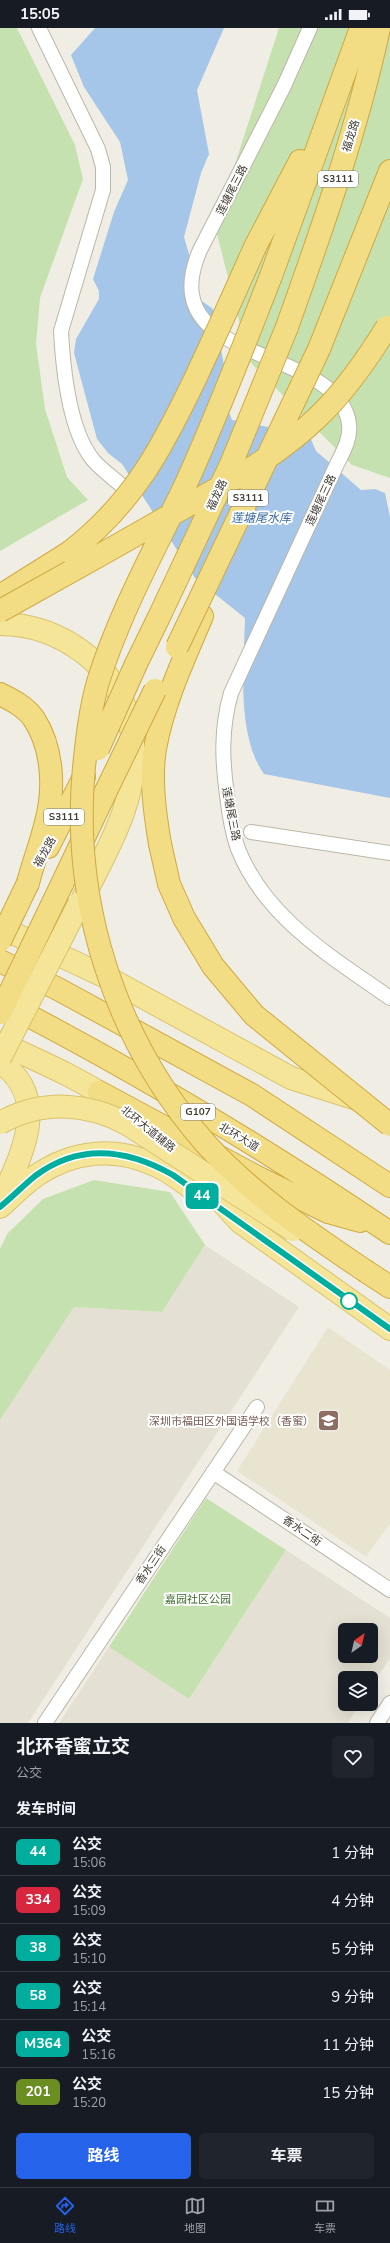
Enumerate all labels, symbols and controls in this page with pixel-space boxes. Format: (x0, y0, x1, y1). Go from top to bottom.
text: 15:05 (20, 4, 60, 24)
street label: 福龙路 (339, 118, 363, 154)
street label: 莲塘尾三路 (213, 162, 251, 218)
road number: S3111 (318, 171, 358, 187)
street label: 莲塘尾三路 (303, 472, 339, 528)
street label: 福龙路 (203, 477, 231, 513)
road number: S3111 (228, 490, 268, 506)
water label: 莲塘尾水库 (231, 510, 293, 526)
street label: 莲塘尾三路 (218, 786, 244, 842)
road number: S3111 (44, 809, 84, 825)
street label: 福龙路 (30, 834, 60, 870)
street label: 北环大道辅路 (118, 1102, 178, 1156)
road number: G107 (181, 1104, 215, 1120)
street label: 北环大道 (216, 1119, 262, 1155)
line badge: 44 (184, 1183, 220, 1209)
text: 44 (194, 1186, 210, 1205)
unlabelled marker (340, 1292, 358, 1310)
school or university icon: 深圳市福田区外国语学校（香蜜） (316, 1408, 342, 1434)
place label: 深圳市福田区外国语学校（香蜜） (149, 1414, 314, 1429)
street label: 香水二街 (280, 1512, 324, 1550)
street label: 香水三街 (132, 1543, 170, 1587)
park label: 嘉园社区公园 (165, 1592, 231, 1607)
north arrow (338, 1623, 378, 1663)
map controls (338, 1623, 378, 1711)
button: layers (338, 1671, 378, 1711)
text: 北环香蜜立交 (16, 1734, 130, 1760)
button: heart (332, 1736, 374, 1778)
text: 公交 (16, 1764, 42, 1782)
text: 发车时间 (16, 1799, 76, 1819)
text: 公交 (72, 1834, 102, 1854)
text: 44 (30, 1842, 46, 1861)
text: 1 分钟 (331, 1843, 374, 1863)
text: 15:06 (72, 1854, 106, 1872)
text: 公交 (72, 1882, 102, 1902)
text: 334 (25, 1890, 51, 1909)
text: 4 分钟 (331, 1891, 374, 1911)
text: 15:09 (72, 1902, 106, 1920)
text: 公交 (72, 1930, 102, 1950)
text: 38 (30, 1938, 46, 1957)
text: 5 分钟 (331, 1939, 374, 1959)
text: 15:10 (72, 1950, 106, 1968)
text: 公交 (72, 1978, 102, 1998)
text: 58 (30, 1986, 46, 2005)
text: 9 分钟 (331, 1987, 374, 2007)
text: 15:14 (72, 1998, 106, 2016)
text: 公交 (81, 2026, 111, 2046)
text: M364 (24, 2034, 61, 2053)
text: 11 分钟 (322, 2035, 374, 2055)
text: 15:16 (81, 2046, 116, 2064)
text: 公交 (72, 2074, 102, 2094)
text: 201 (25, 2082, 51, 2101)
text: 15 分钟 (322, 2083, 374, 2103)
text: 15:20 (72, 2094, 106, 2112)
button: 路线 (16, 2133, 191, 2179)
button: 车票 (199, 2133, 374, 2179)
tab: 路线 (54, 2195, 76, 2236)
tab: 地图 (184, 2195, 206, 2236)
tab: 车票 (314, 2195, 336, 2236)

